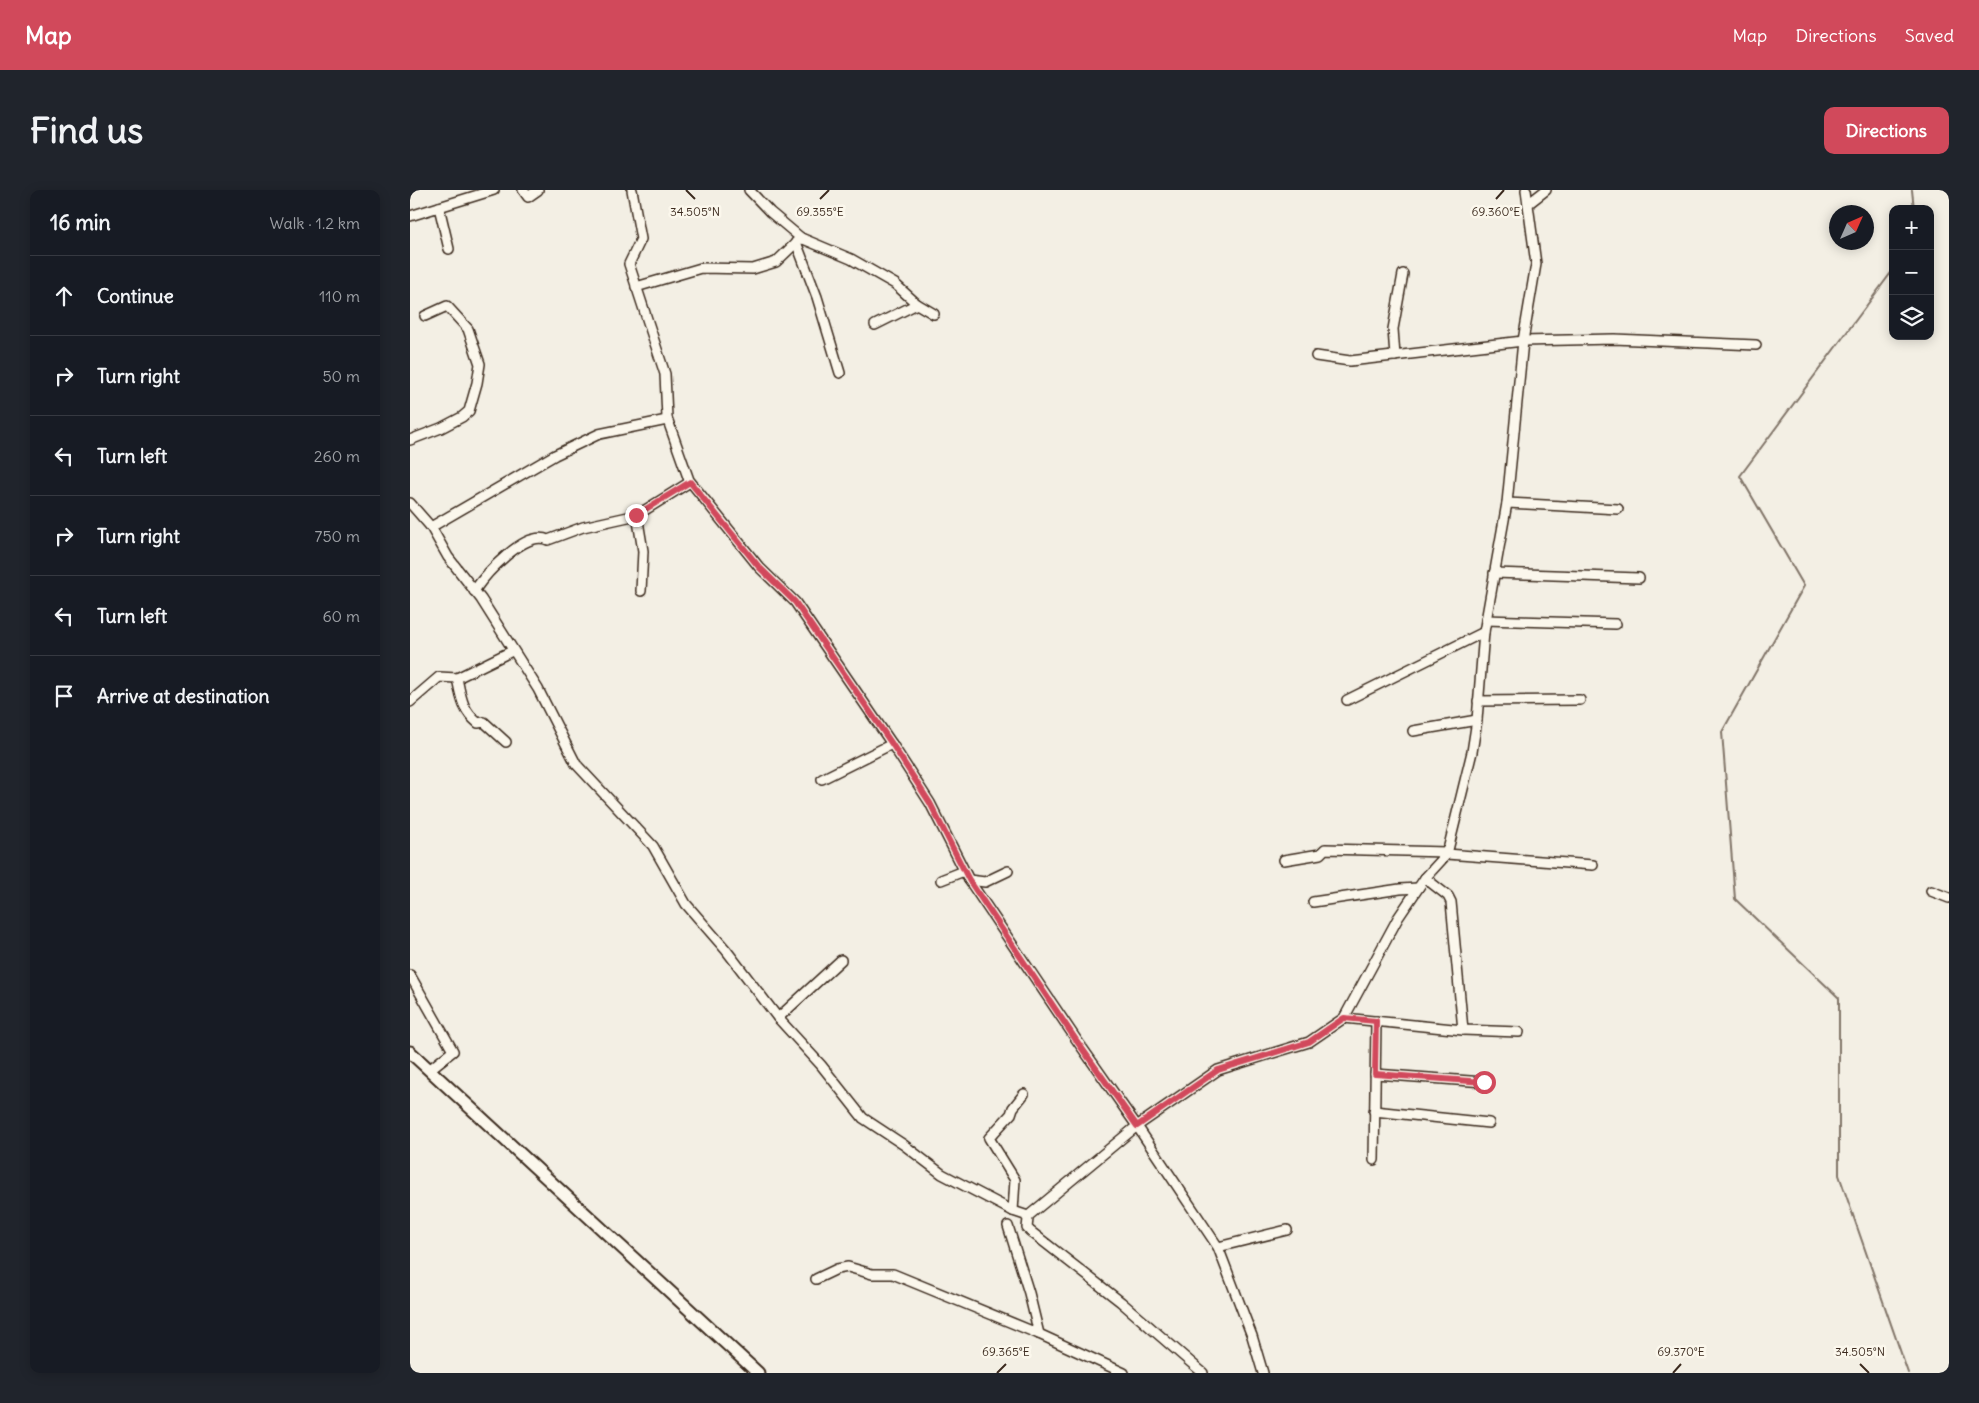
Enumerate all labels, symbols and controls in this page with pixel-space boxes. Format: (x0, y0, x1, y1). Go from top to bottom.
text: Map (25, 20, 72, 50)
text: Map (1732, 24, 1767, 47)
text: Directions (1795, 24, 1877, 47)
text: Saved (1905, 24, 1954, 47)
button: Directions (1824, 107, 1949, 154)
text: Find us (30, 108, 143, 152)
text: 34.505°N (670, 204, 720, 219)
text: 69.355°E (796, 204, 844, 219)
text: 69.360°E (1472, 204, 1520, 219)
north arrow (1829, 205, 1874, 250)
map controls (1889, 205, 1934, 340)
button: + (1889, 205, 1934, 250)
text: 16 min (50, 209, 111, 236)
text: Walk · 1.2 km (270, 213, 360, 233)
button: − (1889, 250, 1934, 295)
icon: ahead (50, 282, 78, 310)
text: Continue (97, 284, 174, 308)
text: 110 m (319, 286, 360, 306)
button: layers (1889, 295, 1934, 340)
icon: right (50, 362, 78, 390)
text: Turn right (97, 364, 180, 388)
text: 50 m (322, 366, 360, 386)
icon: left (50, 442, 78, 470)
text: Turn left (97, 444, 167, 468)
text: 260 m (314, 446, 360, 466)
route end (625, 504, 648, 527)
icon: right (50, 522, 78, 550)
text: Turn right (97, 524, 180, 548)
text: 750 m (315, 526, 360, 546)
icon: left (50, 602, 78, 630)
text: Turn left (97, 604, 167, 628)
text: 60 m (322, 606, 360, 626)
icon: arrive (50, 682, 78, 710)
text: Arrive at destination (97, 684, 270, 708)
route start (1473, 1071, 1496, 1094)
text: 69.365°E (982, 1344, 1030, 1359)
text: 69.370°E (1657, 1344, 1705, 1359)
text: 34.505°N (1835, 1344, 1885, 1359)

